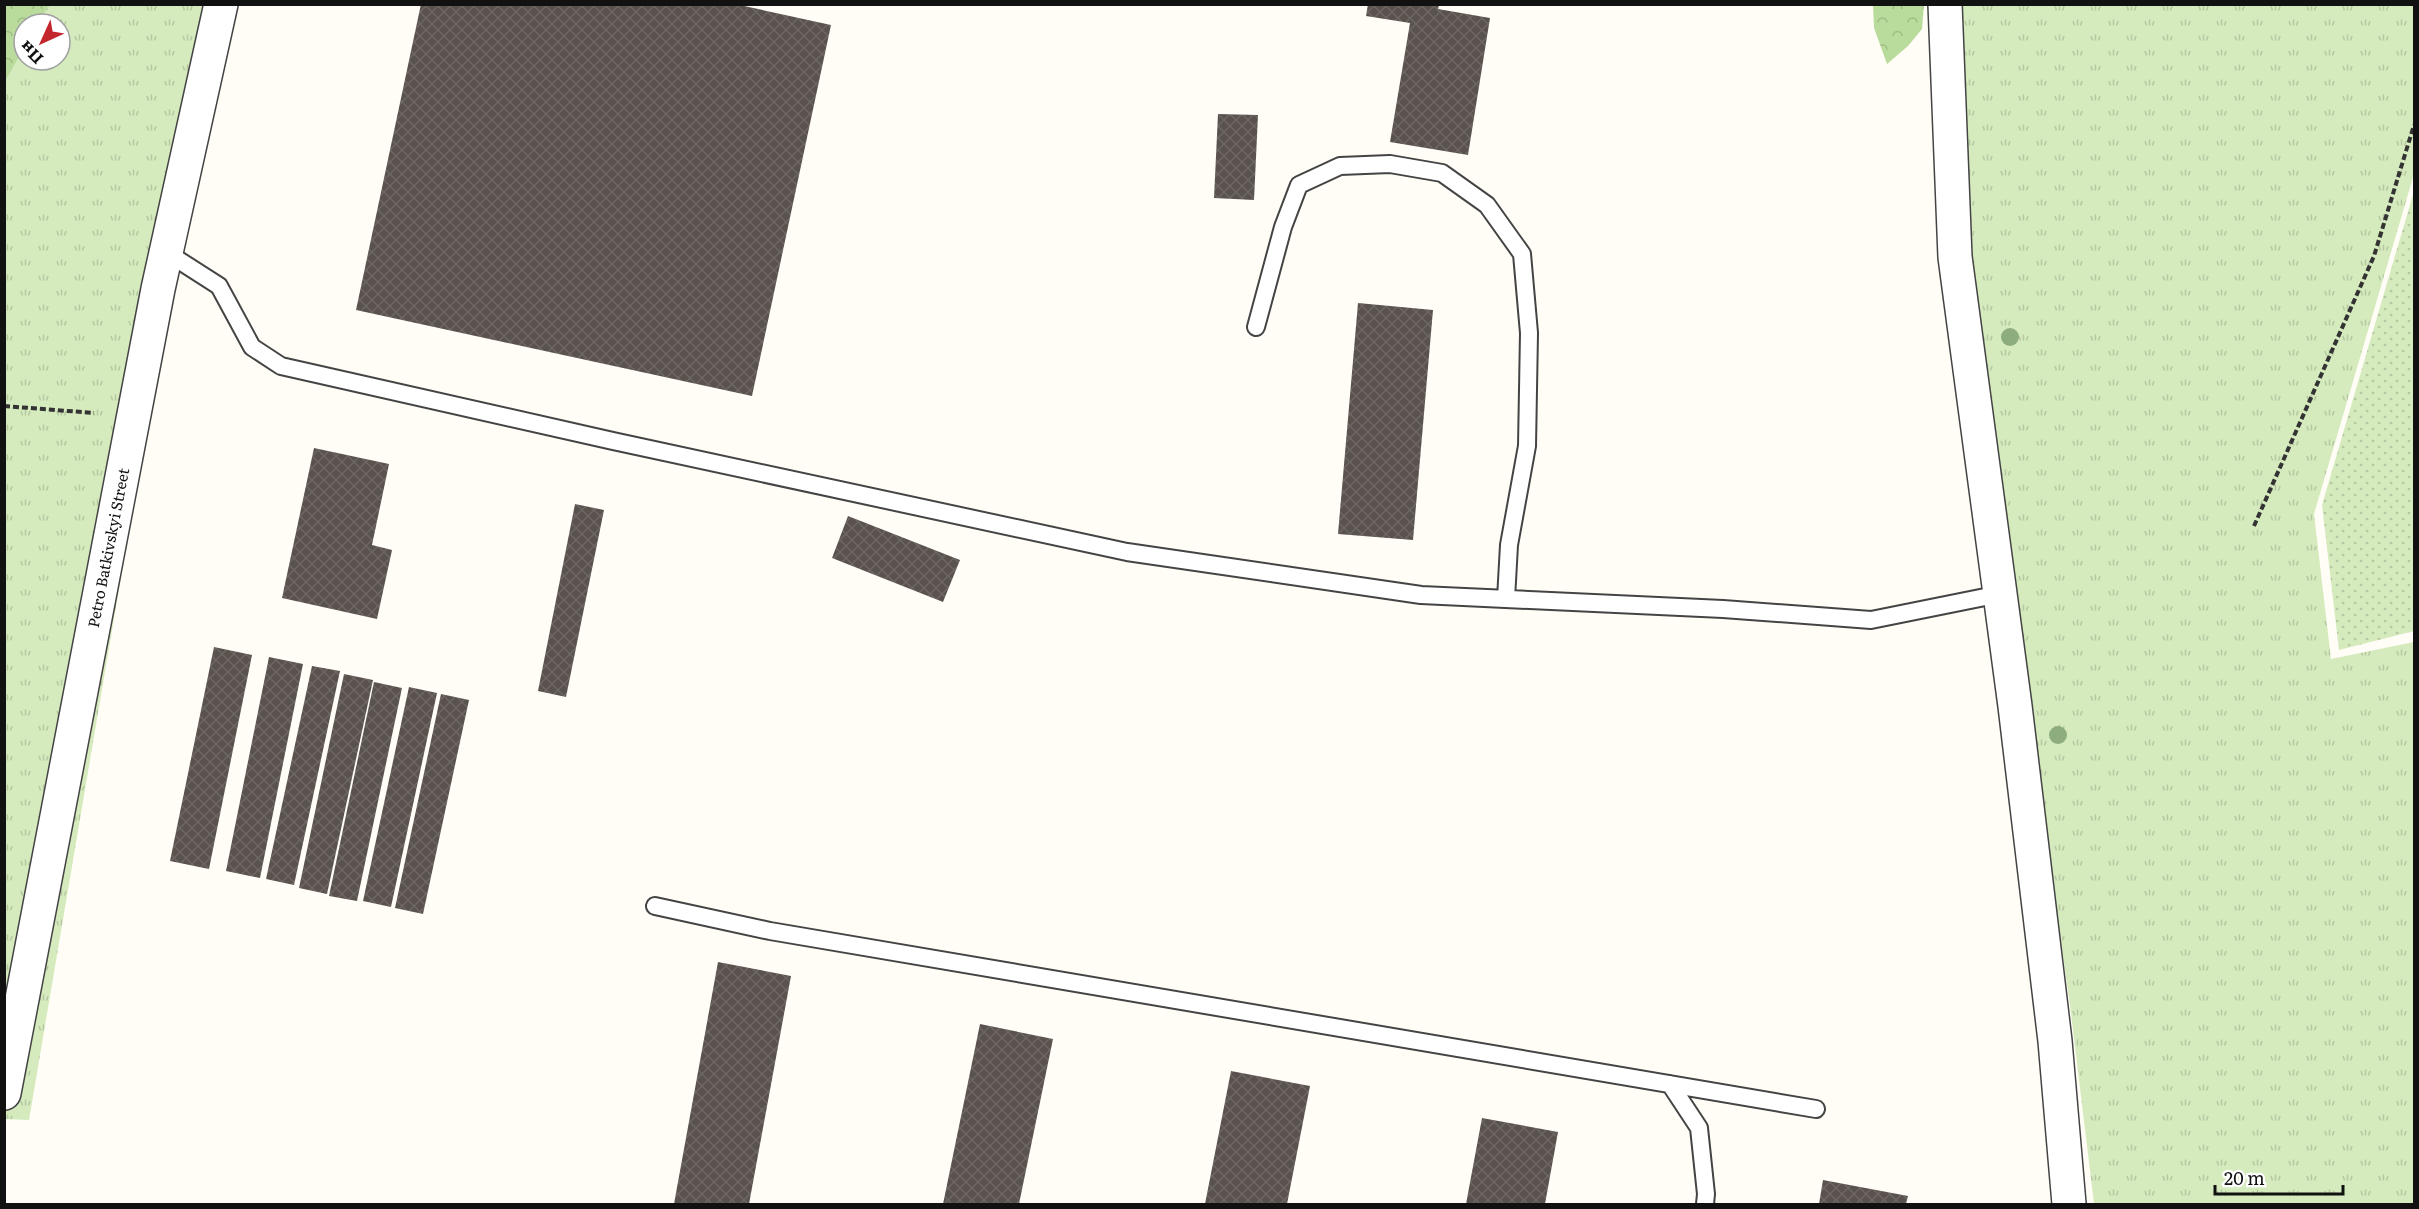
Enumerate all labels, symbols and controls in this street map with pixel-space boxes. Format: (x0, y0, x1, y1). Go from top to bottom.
north arrow (12, 12, 72, 72)
text: Пн (13, 36, 48, 71)
street label: Petro Batkivskyi Street (81, 466, 134, 630)
scale bar (2215, 1158, 2342, 1196)
text: 20 m (2224, 1164, 2265, 1191)

